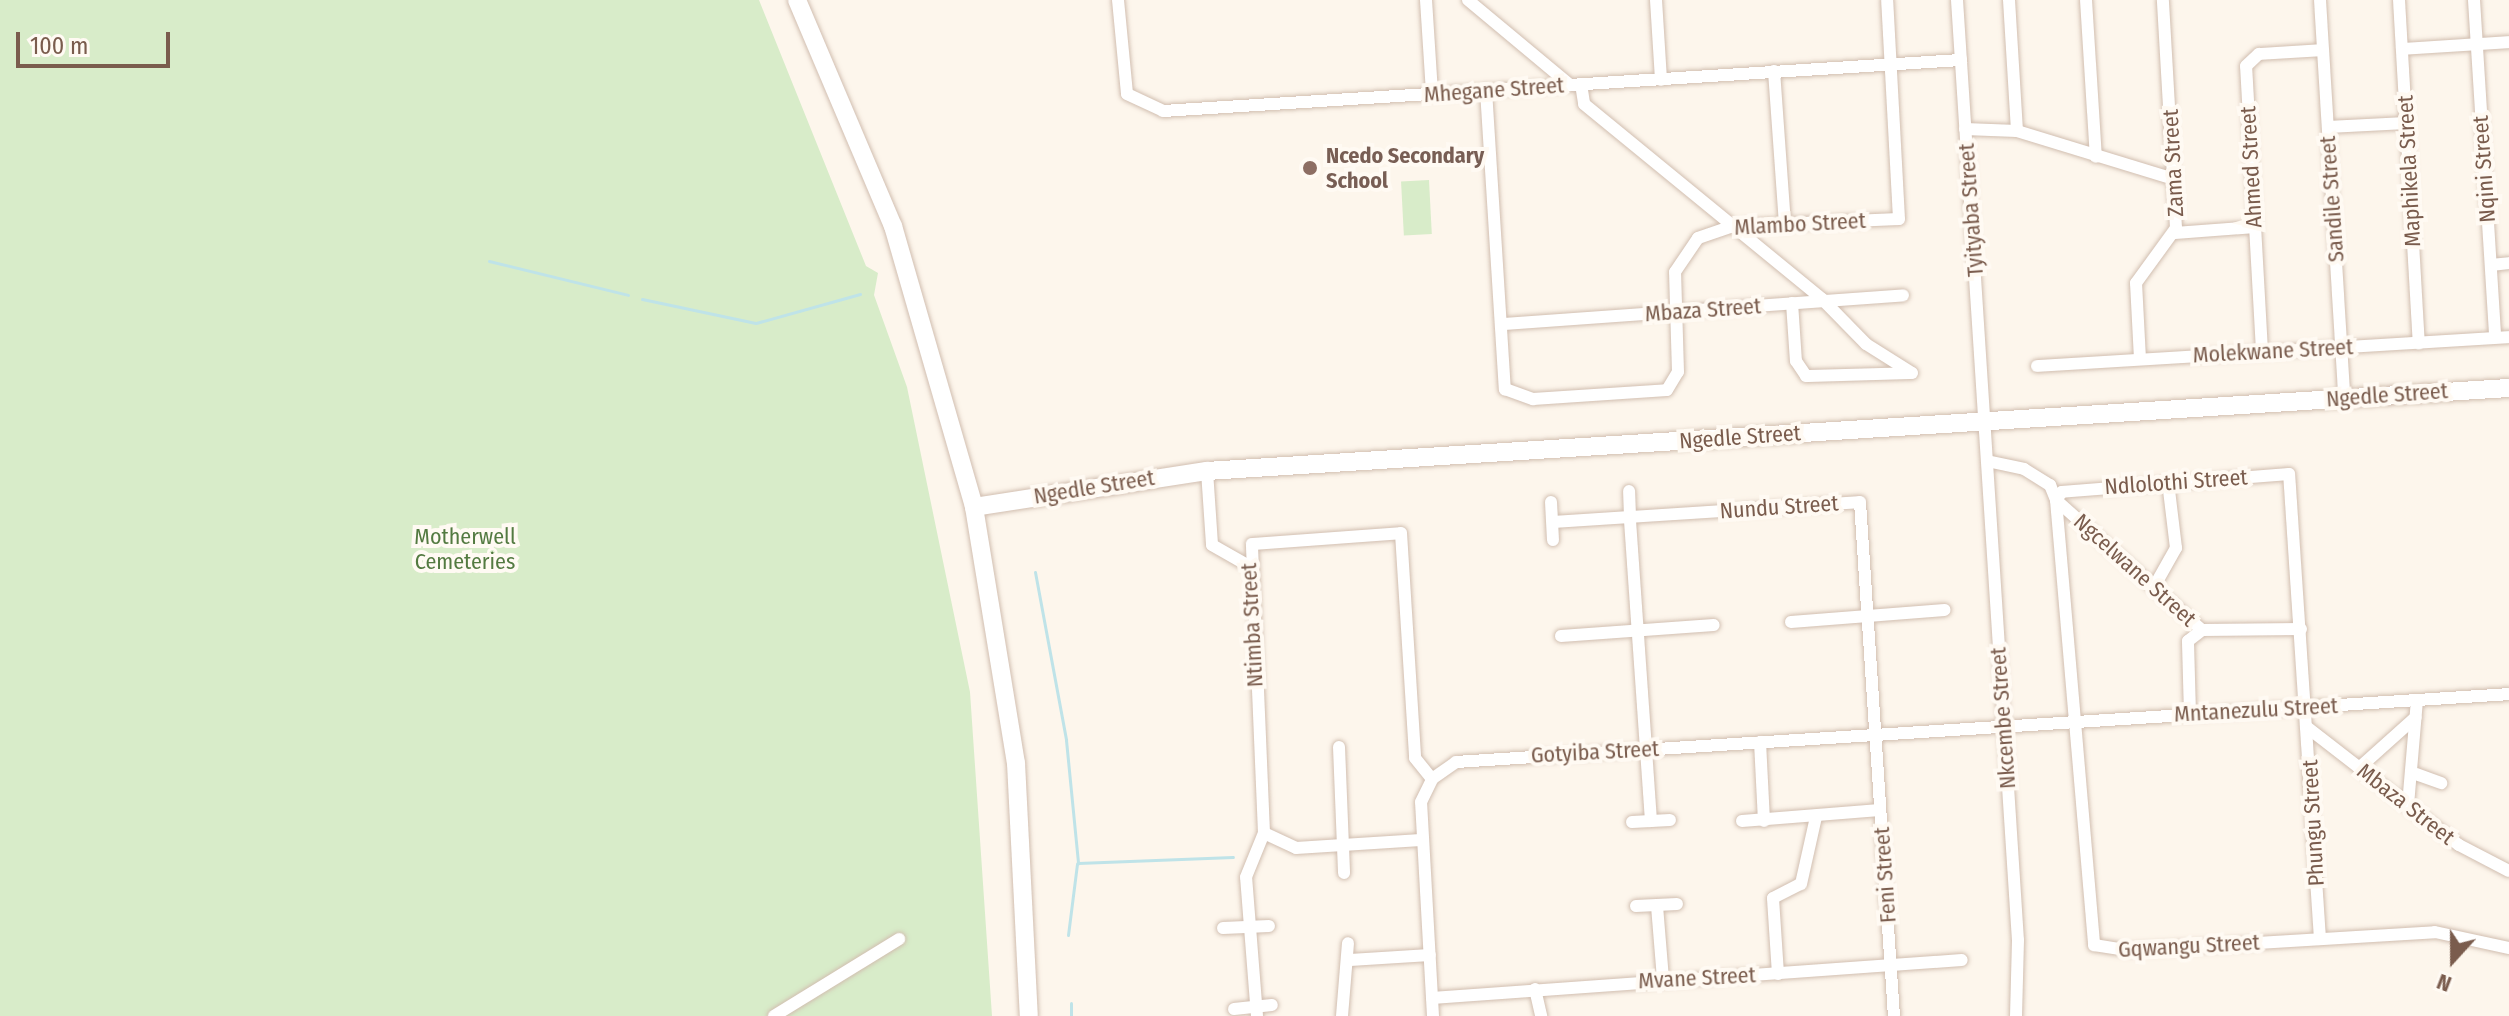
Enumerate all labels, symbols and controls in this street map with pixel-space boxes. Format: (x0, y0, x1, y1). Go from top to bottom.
scale bar (20, 16, 174, 66)
text: 100 m (30, 32, 88, 60)
street label: Mhegane Street (1423, 72, 1565, 108)
street label: Maphikela Street (2392, 94, 2426, 248)
street label: Ahmed Street (2235, 105, 2267, 229)
street label: Zama Street (2157, 108, 2189, 218)
street label: Nqini Street (2467, 115, 2501, 223)
street label: Sandile Street (2314, 135, 2350, 263)
place label: Ncedo Secondary School (1326, 142, 1484, 194)
street label: Tyityaba Street (1953, 142, 1989, 278)
marker: Ncedo Secondary School (1301, 159, 1319, 177)
street label: Mlambo Street (1734, 207, 1866, 241)
street label: Mbaza Street (1644, 293, 1762, 327)
street label: Molekwane Street (2192, 334, 2354, 368)
street label: Ngedle Street (2325, 378, 2449, 412)
street label: Ngedle Street (1678, 420, 1802, 454)
street label: Ngedle Street (1032, 464, 1156, 510)
street label: Ndlolothi Street (2104, 464, 2248, 500)
street label: Nundu Street (1719, 490, 1839, 524)
street label: Ngcelwane Street (2068, 508, 2202, 632)
park label: Motherwell Cemeteries (414, 523, 516, 574)
street label: Ntimba Street (1236, 562, 1268, 688)
street label: Nkcembe Street (1985, 646, 2021, 790)
street label: Mntanezulu Street (2173, 693, 2339, 727)
street label: Gotyiba Street (1530, 735, 1660, 769)
street label: Mbaza Street (2352, 758, 2460, 850)
street label: Phungu Street (2297, 759, 2329, 887)
street label: Feni Street (1868, 826, 1902, 924)
north arrow (2413, 920, 2493, 1000)
street label: Gqwangu Street (2118, 929, 2260, 963)
street label: Mvane Street (1638, 962, 1756, 994)
text: N (2433, 968, 2455, 998)

